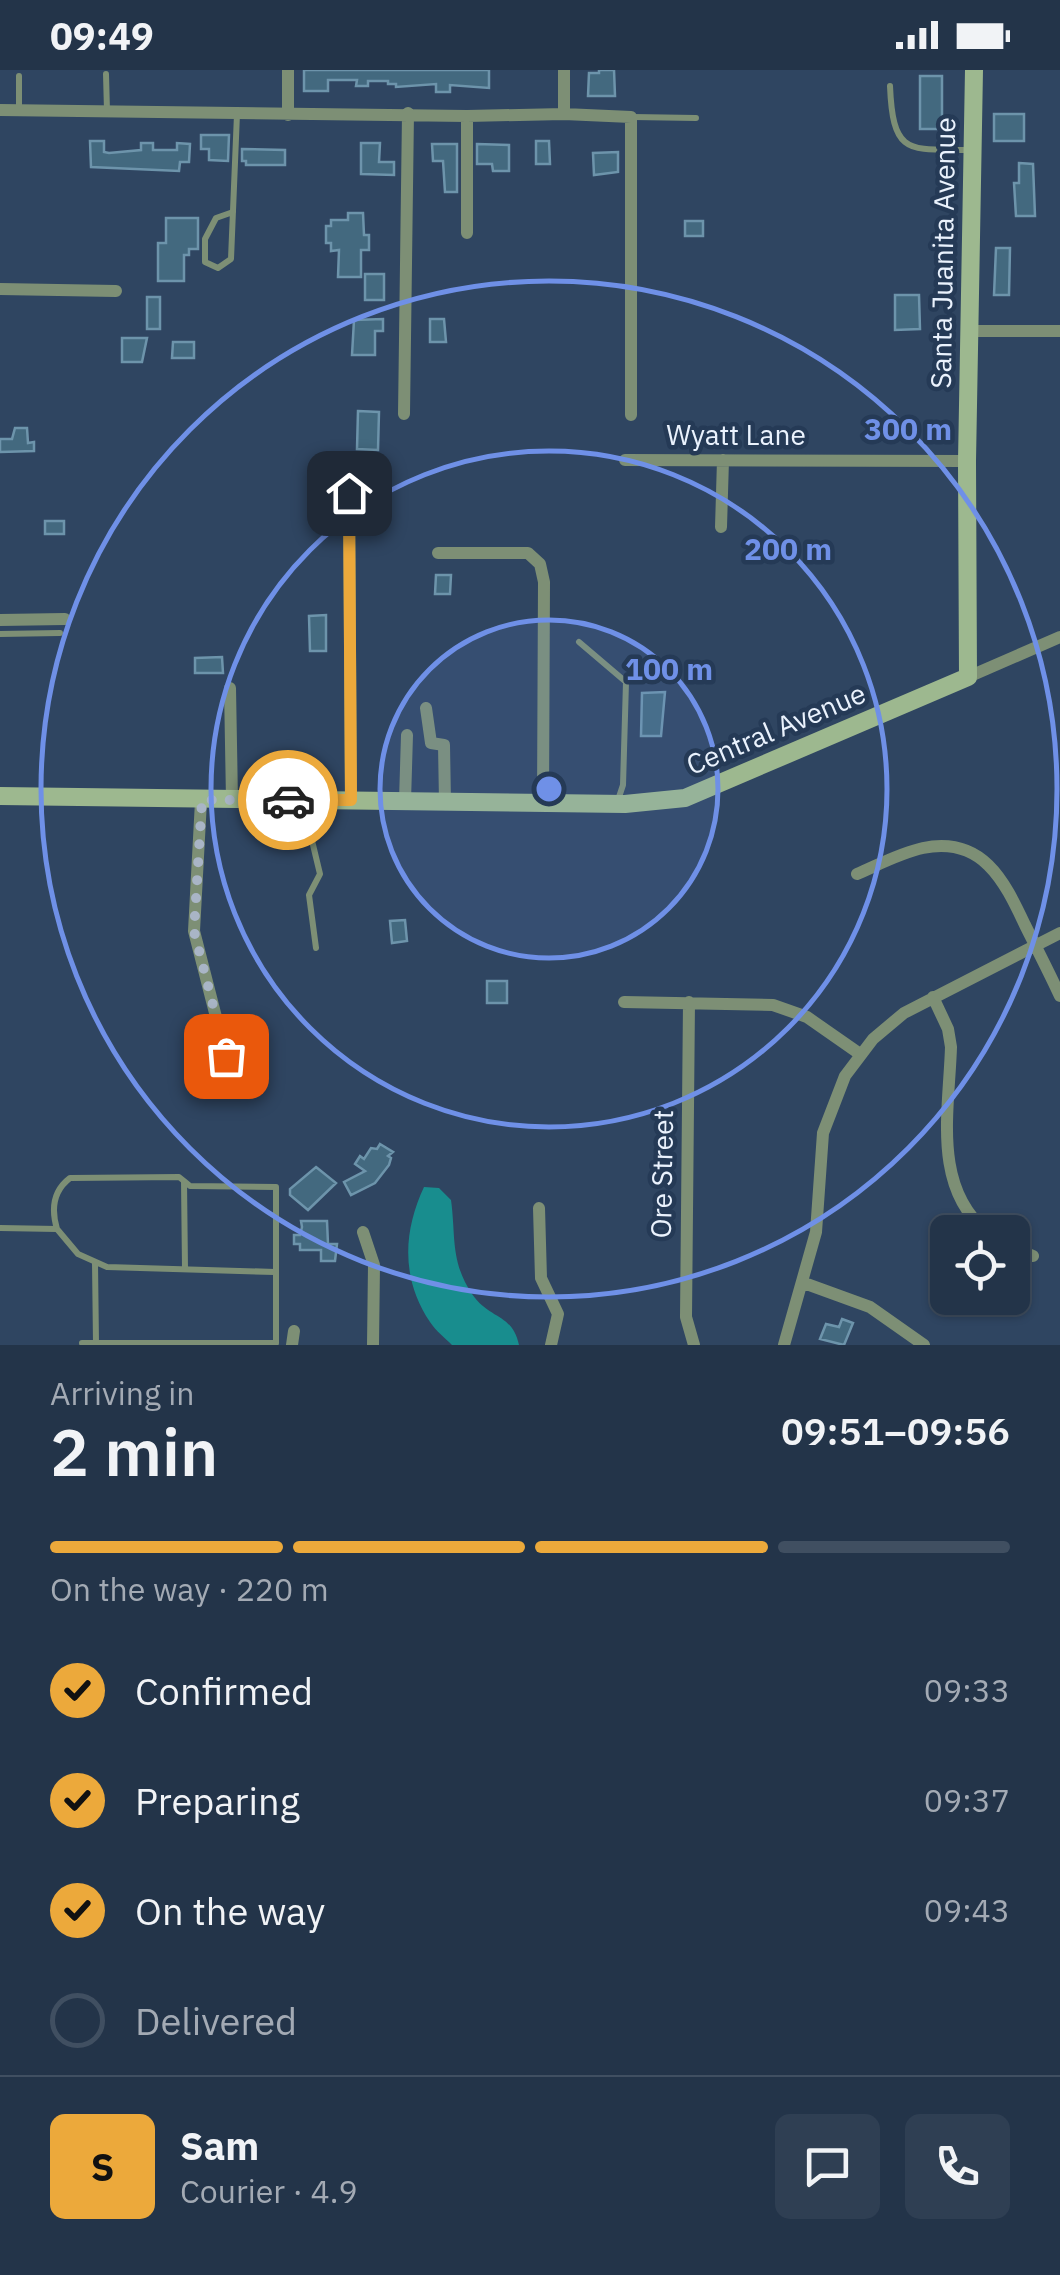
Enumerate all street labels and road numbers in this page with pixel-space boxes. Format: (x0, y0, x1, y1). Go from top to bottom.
street label: Santa Juanita Avenue (922, 117, 963, 389)
street label: Wyatt Lane (666, 416, 806, 453)
street label: Central Avenue (681, 674, 871, 783)
street label: Ore Street (642, 1109, 681, 1239)

